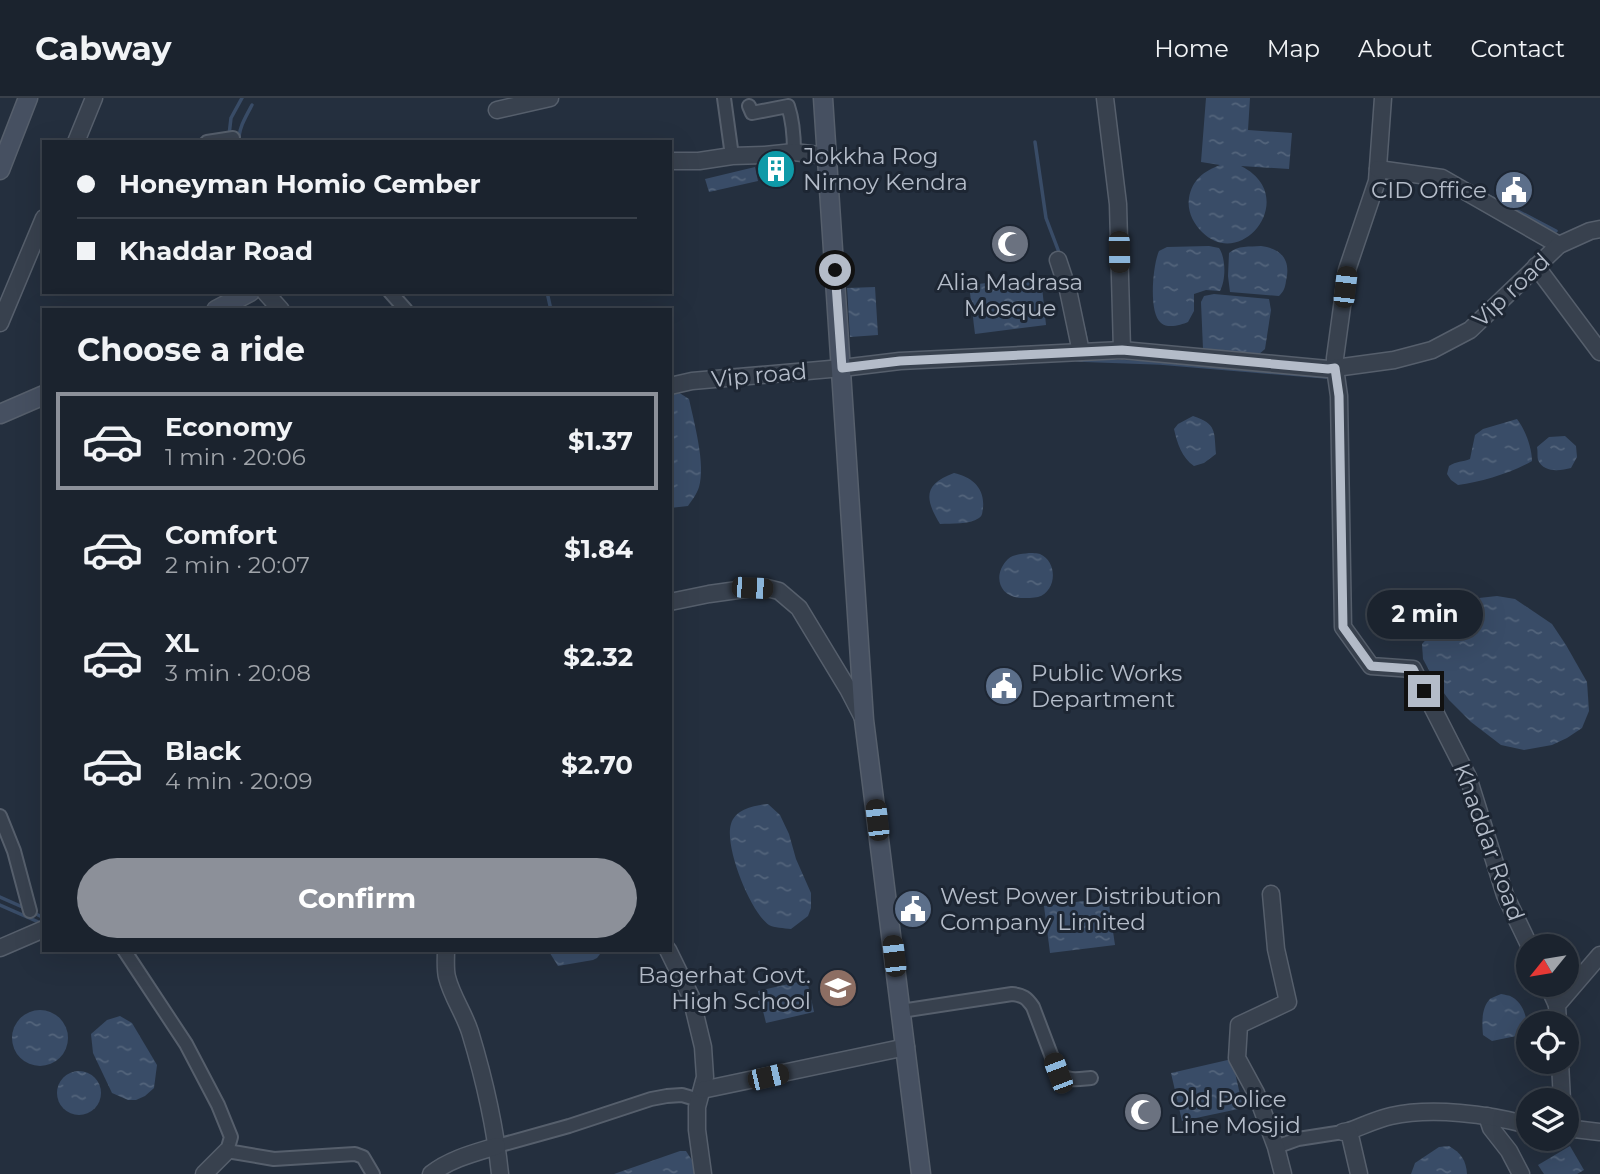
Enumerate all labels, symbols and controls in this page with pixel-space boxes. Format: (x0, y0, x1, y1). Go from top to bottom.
text: Cabway (35, 28, 171, 68)
text: Home (1154, 34, 1229, 63)
text: Map (1267, 34, 1320, 63)
text: About (1358, 34, 1432, 63)
text: Contact (1470, 34, 1565, 63)
place label: Jokkha Rog Nirnoy Kendra (802, 142, 968, 196)
building icon: Jokkha Rog Nirnoy Kendra (755, 148, 797, 190)
text: Honeyman Homio Cember (119, 168, 481, 200)
public building icon: CID Office (1493, 169, 1535, 211)
place label: CID Office (1371, 176, 1487, 204)
mosque icon: Alia Madrasa Mosque (989, 223, 1031, 265)
car (1109, 231, 1130, 273)
text: Khaddar Road (119, 235, 313, 267)
street label: Vip road (1466, 247, 1556, 333)
route start (819, 254, 851, 286)
car (1333, 265, 1358, 309)
place label: Alia Madrasa Mosque (937, 268, 1083, 322)
text: Choose a ride (77, 330, 305, 369)
street label: Vip road (710, 357, 808, 393)
icon: car (81, 410, 144, 473)
text: Economy (165, 411, 292, 443)
text: $1.37 (568, 425, 633, 457)
text: 1 min · 20:06 (165, 443, 306, 471)
icon: car (81, 518, 144, 581)
text: Comfort (165, 519, 277, 551)
text: $1.84 (564, 533, 633, 565)
text: 2 min · 20:07 (165, 551, 310, 579)
car (731, 576, 774, 600)
callout: 2 min (1366, 589, 1482, 638)
text: 2 min (1391, 600, 1459, 628)
icon: car (81, 626, 144, 689)
text: XL (165, 627, 199, 659)
text: $2.32 (563, 641, 633, 673)
text: 3 min · 20:08 (165, 659, 311, 687)
place label: Public Works Department (1031, 659, 1182, 713)
public building icon: Public Works Department (983, 665, 1025, 707)
route end (1408, 675, 1440, 707)
icon: car (81, 734, 144, 797)
text: Black (165, 735, 241, 767)
text: $2.70 (561, 749, 633, 781)
street label: Khaddar Road (1448, 759, 1530, 925)
text: 4 min · 20:09 (165, 767, 313, 795)
car (865, 798, 890, 842)
button: Confirm (77, 858, 637, 938)
place label: West Power Distribution Company Limited (940, 882, 1222, 936)
public building icon: West Power Distribution Company Limited (892, 888, 934, 930)
car (882, 934, 907, 978)
north arrow (1516, 934, 1578, 998)
map controls (1516, 934, 1579, 1151)
place label: Bagerhat Govt. High School (638, 961, 811, 1015)
school or university icon: Bagerhat Govt. High School (817, 967, 859, 1009)
button: locate (1516, 1011, 1579, 1074)
car (1041, 1050, 1076, 1096)
car (746, 1062, 791, 1092)
place label: Old Police Line Mosjid (1170, 1085, 1301, 1139)
button: layers (1516, 1088, 1579, 1151)
mosque icon: Old Police Line Mosjid (1122, 1091, 1164, 1133)

